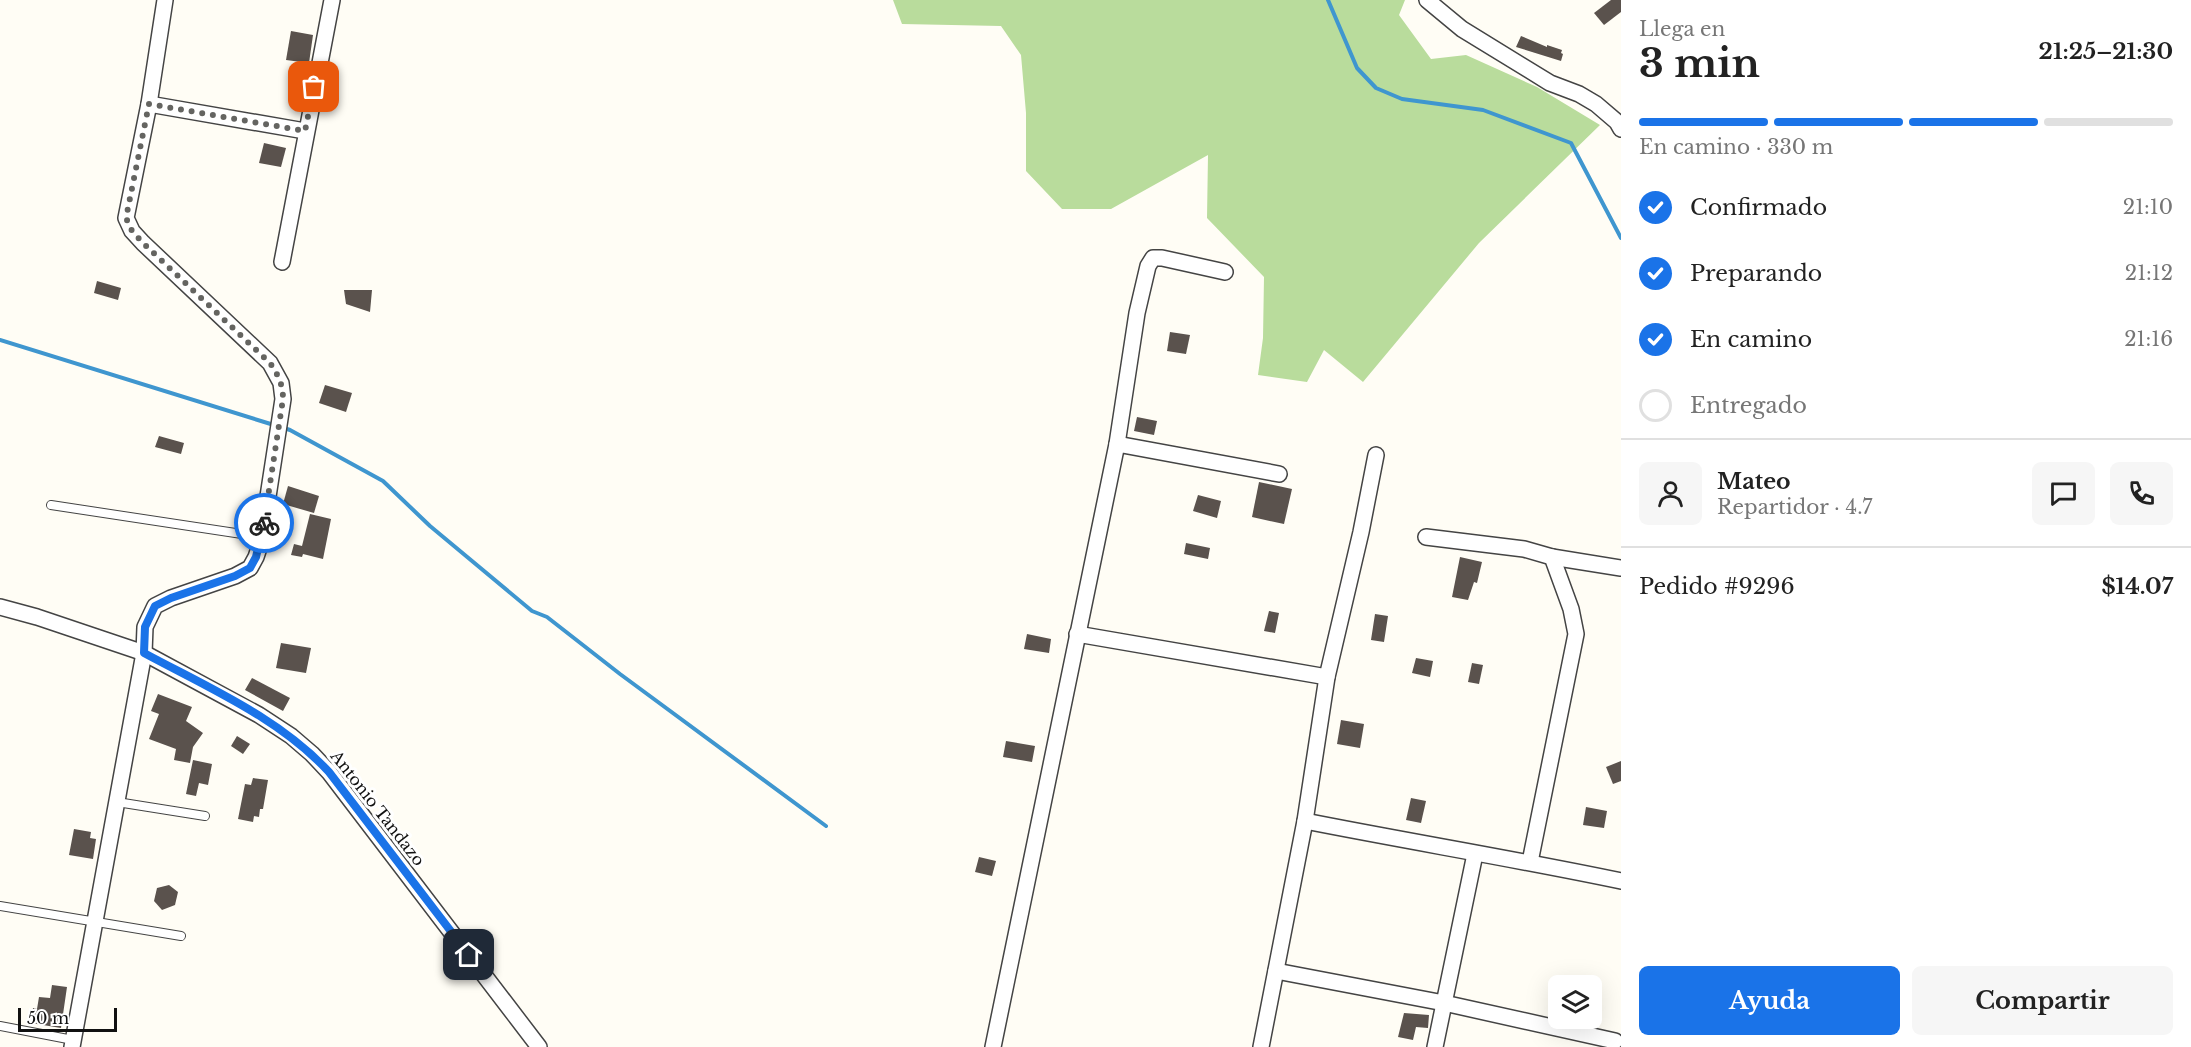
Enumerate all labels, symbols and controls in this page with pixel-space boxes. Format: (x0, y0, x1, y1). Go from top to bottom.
text: Llega en (1639, 17, 1725, 41)
text: 21:25–21:30 (2039, 38, 2173, 65)
text: 3 min (1639, 39, 1760, 88)
pin (288, 61, 339, 112)
icon: bag (297, 70, 330, 103)
text: En camino · 330 m (1639, 135, 1833, 159)
icon: check (1639, 191, 1672, 224)
text: Confirmado (1690, 194, 1827, 221)
text: 21:10 (2123, 195, 2173, 219)
icon: check (1639, 257, 1672, 290)
text: Preparando (1690, 260, 1822, 287)
text: 21:12 (2125, 261, 2173, 285)
icon: check (1639, 323, 1672, 356)
text: En camino (1690, 326, 1812, 353)
text: 21:16 (2124, 327, 2173, 351)
text: Entregado (1690, 392, 1807, 419)
button: person (1639, 462, 1702, 525)
button: chat (2032, 462, 2095, 525)
button: phone (2110, 462, 2173, 525)
text: Mateo (1717, 468, 1791, 495)
courier (234, 493, 294, 553)
text: Repartidor · 4.7 (1717, 495, 1872, 519)
icon: bike (248, 507, 281, 540)
text: Pedido #9296 (1639, 573, 1795, 600)
text: $14.07 (2101, 573, 2173, 600)
street label: Antonio Tandazo (326, 745, 429, 870)
pin (443, 929, 494, 980)
icon: home (452, 938, 485, 971)
button: Ayuda (1639, 966, 1900, 1035)
button: Compartir (1912, 966, 2173, 1035)
map controls (1548, 975, 1602, 1029)
button: layers (1548, 975, 1602, 1029)
scale bar (18, 1005, 117, 1032)
text: 50 m (27, 1008, 69, 1028)

